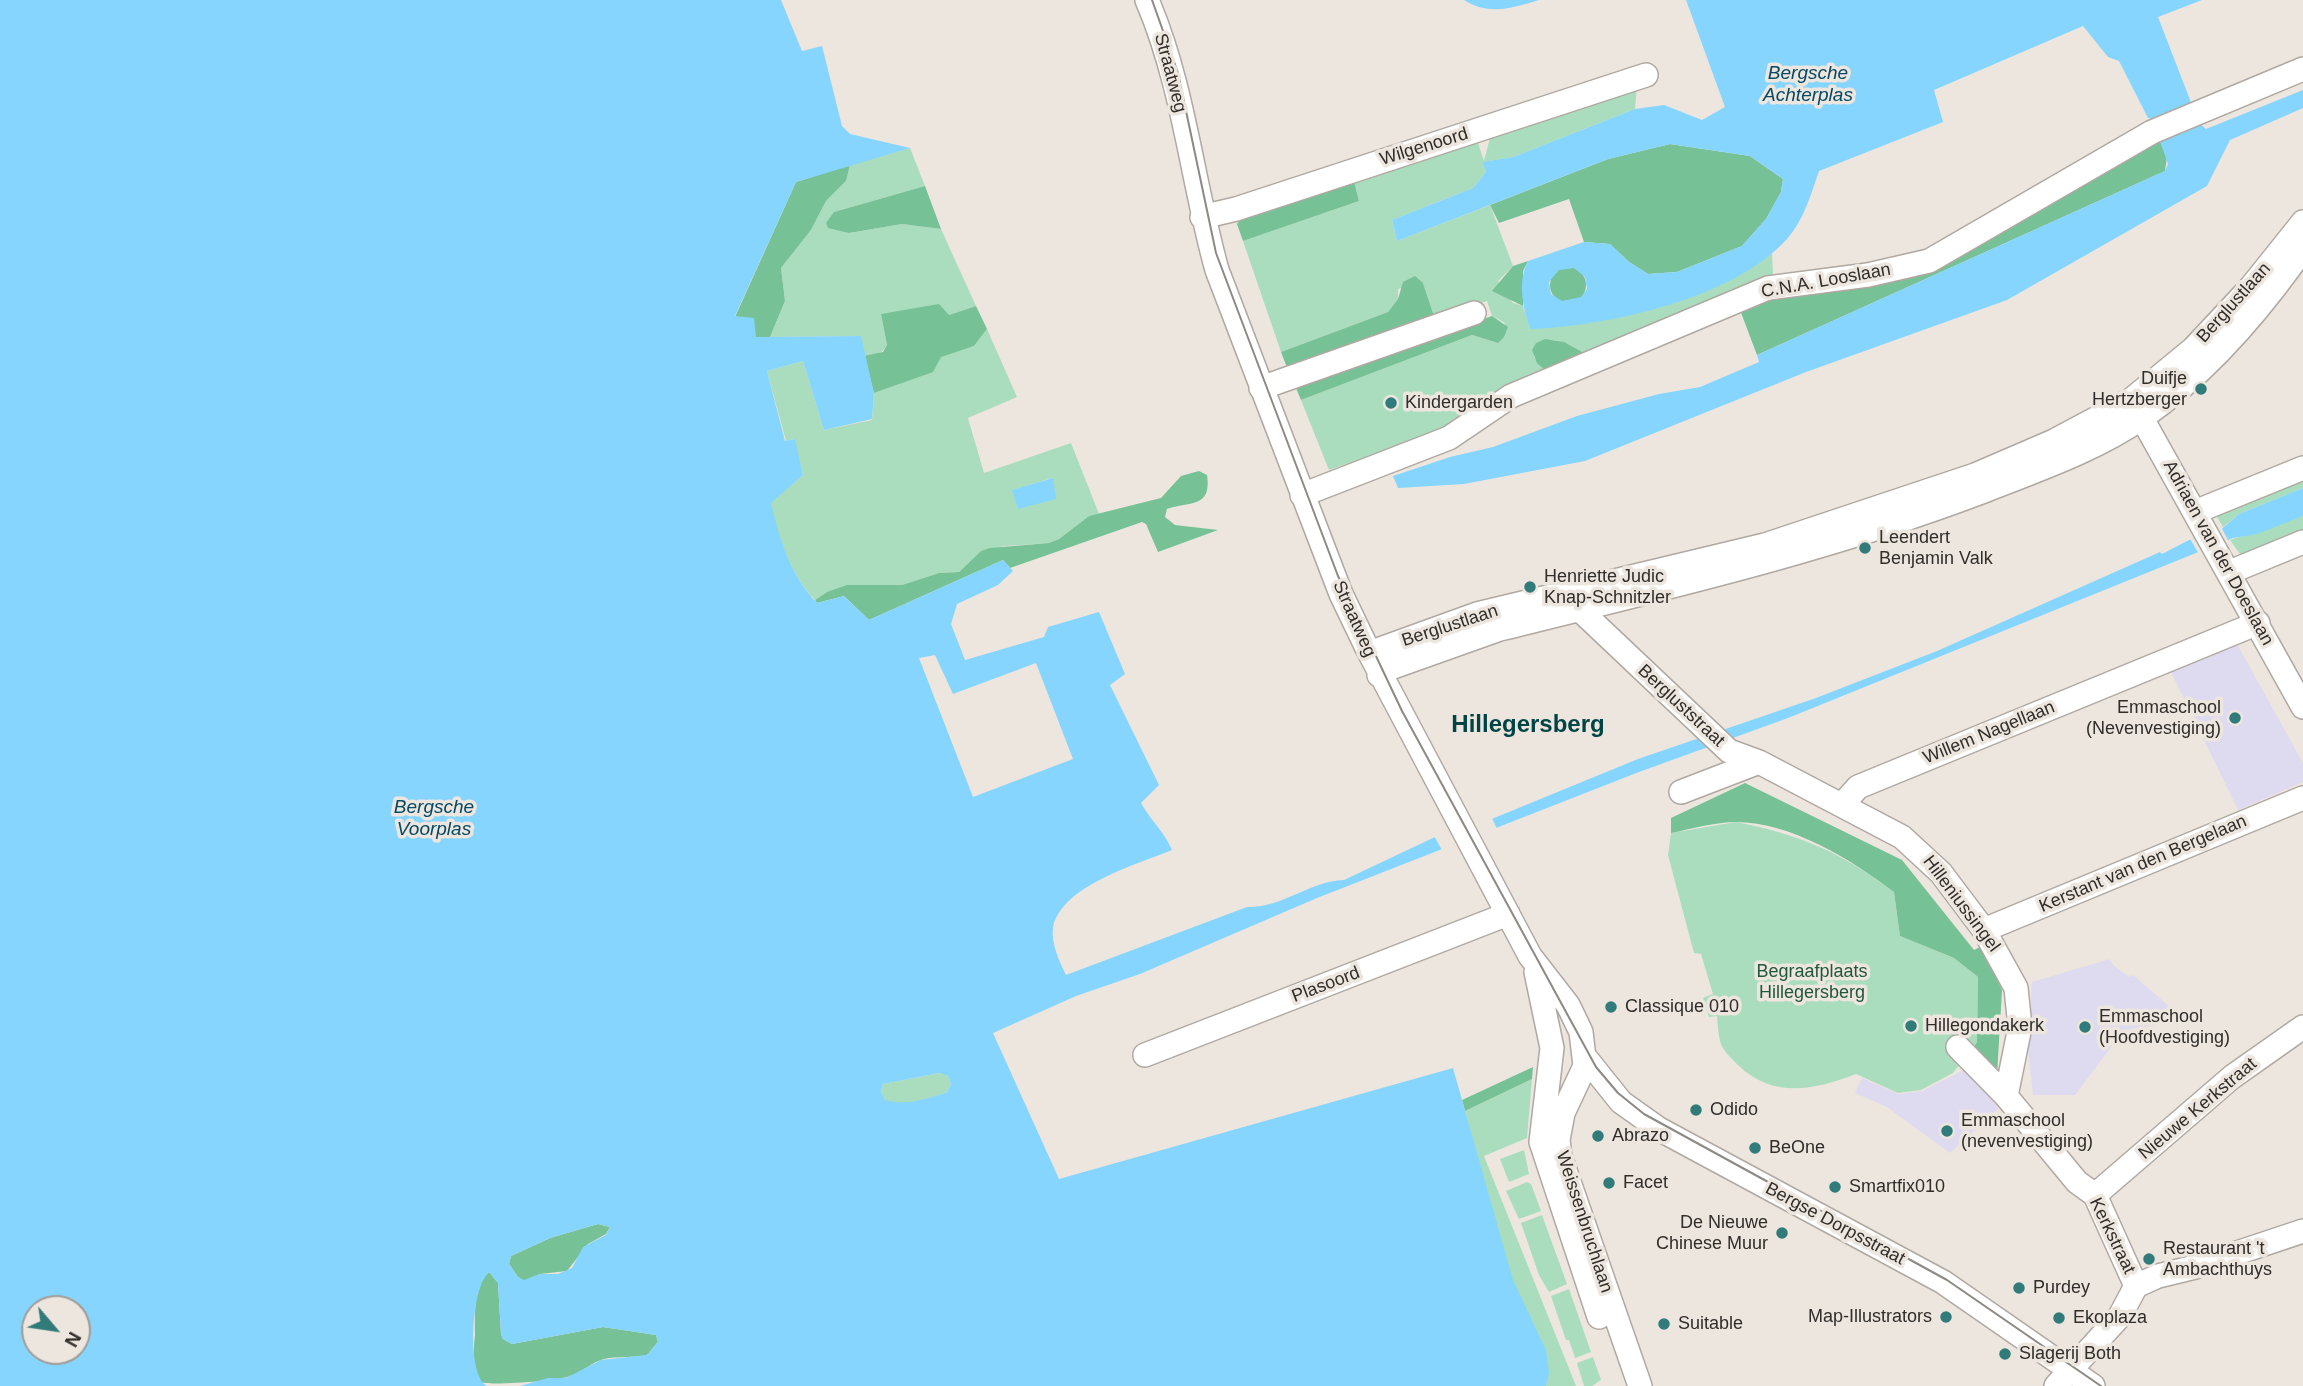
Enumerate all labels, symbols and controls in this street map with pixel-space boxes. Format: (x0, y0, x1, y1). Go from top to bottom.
street label: Straatweg (1149, 31, 1191, 115)
water label: Bergsche Achterplas (1763, 63, 1853, 107)
street label: Wilgenoord (1377, 123, 1471, 171)
street label: C.N.A. Looslaan (1760, 259, 1892, 303)
street label: Berglustlaan (2192, 259, 2276, 347)
place label: Duifje Hertzberger (2092, 368, 2187, 410)
marker: Duifje Hertzberger (2193, 381, 2209, 397)
place label: Kindergarden (1405, 392, 1513, 414)
marker: Kindergarden (1383, 395, 1399, 411)
street label: Adriaen van der Doeslaan (2158, 457, 2278, 649)
place label: Leendert Benjamin Valk (1879, 527, 1993, 570)
marker: Leendert Benjamin Valk (1857, 540, 1873, 556)
place label: Henriette Judic Knap-Schnitzler (1544, 566, 1671, 608)
street label: Straatweg (1328, 578, 1380, 660)
marker: Henriette Judic Knap-Schnitzler (1522, 579, 1538, 595)
street label: Berglustlaan (1399, 600, 1501, 652)
street label: Bergluststraat (1633, 660, 1729, 752)
street label: Willem Nagellaan (1920, 697, 2058, 769)
place label: Emmaschool (Nevenvestiging) (2086, 697, 2221, 740)
marker: Emmaschool (Nevenvestiging) (2227, 710, 2243, 726)
district label: Hillegersberg (1451, 711, 1605, 739)
water label: Bergsche Voorplas (394, 797, 474, 841)
street label: Kerstant van den Bergelaan (2036, 810, 2250, 918)
street label: Hilleniussingel (1918, 852, 2004, 956)
park label: Begraafplaats Hillegersberg (1756, 961, 1868, 1004)
street label: Plasoord (1289, 962, 1363, 1008)
place label: Classique 010 (1625, 996, 1739, 1018)
marker: Classique 010 (1603, 999, 1619, 1015)
place label: Emmaschool (Hoofdvestiging) (2099, 1006, 2230, 1048)
place label: Hillegondakerk (1925, 1015, 2044, 1037)
marker: Hillegondakerk (1903, 1018, 1919, 1034)
marker: Emmaschool (Hoofdvestiging) (2077, 1019, 2093, 1035)
street label: Nieuwe Kerkstraat (2135, 1053, 2261, 1165)
place label: Odido (1710, 1099, 1758, 1121)
marker: Odido (1688, 1102, 1704, 1118)
place label: Emmaschool (nevenvestiging) (1961, 1110, 2093, 1152)
marker: Emmaschool (nevenvestiging) (1939, 1123, 1955, 1139)
place label: Abrazo (1612, 1125, 1669, 1147)
marker: Abrazo (1590, 1128, 1606, 1144)
place label: BeOne (1769, 1137, 1825, 1159)
marker: BeOne (1747, 1140, 1763, 1156)
street label: Weissenbruchlaan (1551, 1148, 1617, 1296)
place label: Facet (1623, 1172, 1668, 1194)
marker: Facet (1601, 1175, 1617, 1191)
place label: Smartfix010 (1849, 1176, 1945, 1198)
street label: Bergse Dorpsstraat (1761, 1178, 1909, 1270)
marker: Smartfix010 (1827, 1179, 1843, 1195)
street label: Kerkstraat (2084, 1194, 2140, 1278)
place label: De Nieuwe Chinese Muur (1656, 1212, 1768, 1254)
marker: De Nieuwe Chinese Muur (1774, 1225, 1790, 1241)
place label: Restaurant 't Ambachthuys (2163, 1238, 2272, 1280)
marker: Restaurant 't Ambachthuys (2141, 1251, 2157, 1267)
place label: Purdey (2033, 1277, 2090, 1299)
marker: Purdey (2011, 1280, 2027, 1296)
north arrow (21, 1295, 91, 1365)
place label: Map-Illustrators (1808, 1306, 1932, 1328)
place label: Ekoplaza (2073, 1307, 2147, 1329)
marker: Map-Illustrators (1938, 1309, 1954, 1325)
marker: Ekoplaza (2051, 1310, 2067, 1326)
place label: Suitable (1678, 1313, 1743, 1335)
marker: Suitable (1656, 1316, 1672, 1332)
text: N (61, 1328, 86, 1351)
place label: Slagerij Both (2019, 1343, 2121, 1365)
marker: Slagerij Both (1997, 1346, 2013, 1362)

